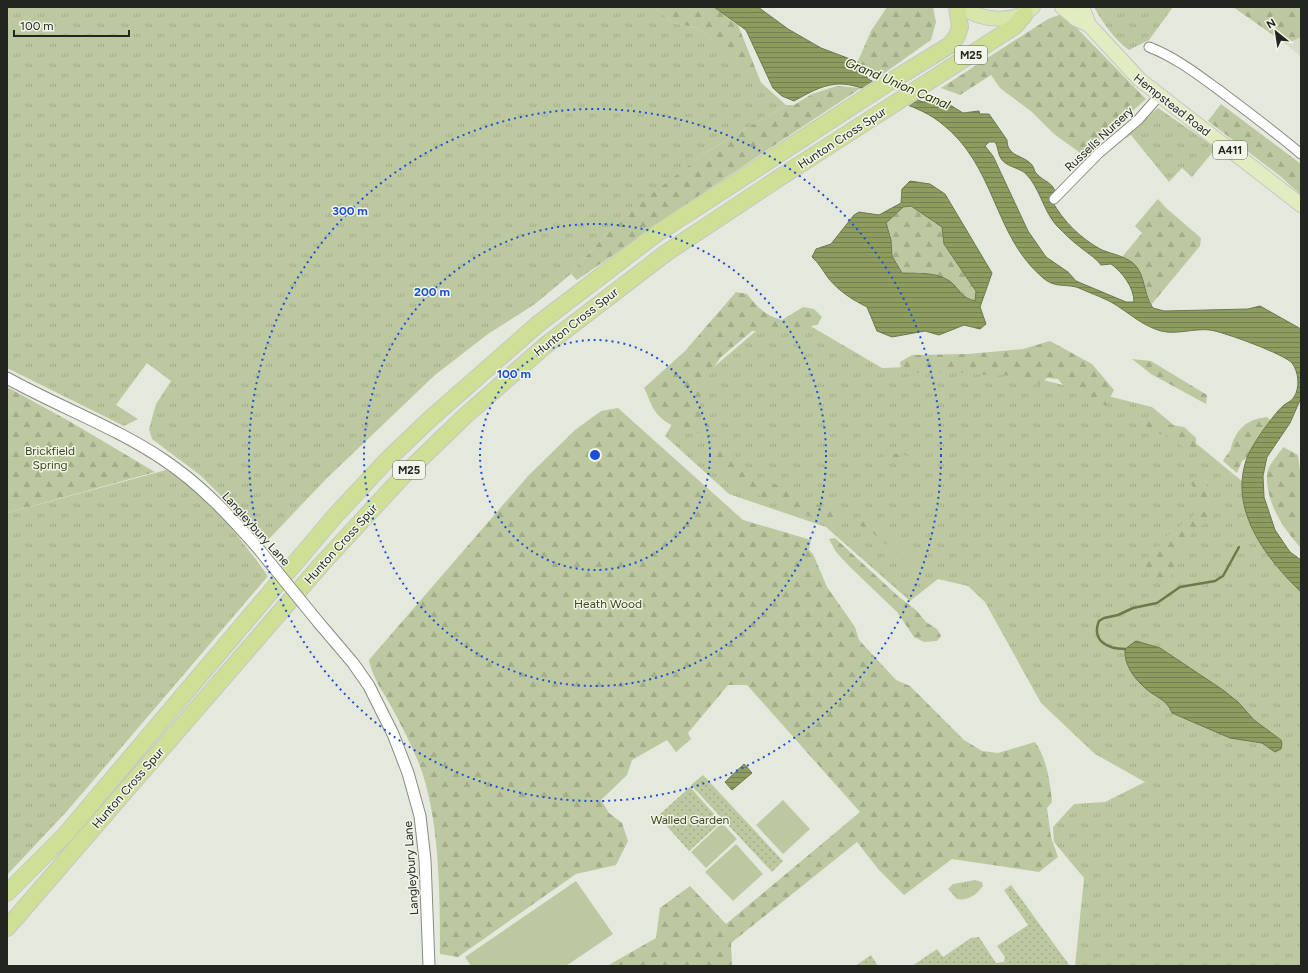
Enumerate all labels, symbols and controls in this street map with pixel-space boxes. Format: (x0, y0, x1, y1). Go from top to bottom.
scale bar (14, 12, 129, 38)
north arrow (1256, 12, 1296, 52)
text: N (1264, 16, 1278, 32)
text: 100 m (20, 19, 54, 33)
road number: M25 (955, 46, 987, 64)
water label: Grand Union Canal (843, 55, 953, 112)
street label: Hempstead Road (1131, 71, 1213, 139)
street label: Russells Nursery (1062, 103, 1137, 174)
street label: Hunton Cross Spur (795, 104, 889, 172)
road number: A411 (1213, 141, 1247, 159)
text: 300 m (332, 204, 368, 218)
text: 200 m (414, 285, 450, 299)
street label: Hunton Cross Spur (531, 285, 621, 359)
text: 100 m (497, 367, 531, 381)
park label: Brickfield Spring (25, 444, 75, 472)
centre of rings (588, 448, 602, 462)
road number: M25 (393, 461, 425, 479)
street label: Langleybury Lane (219, 489, 293, 569)
street label: Hunton Cross Spur (301, 501, 381, 587)
park label: Heath Wood (574, 597, 642, 611)
street label: Hunton Cross Spur (89, 745, 167, 831)
park label: Walled Garden (651, 813, 730, 827)
street label: Langleybury Lane (401, 820, 421, 915)

